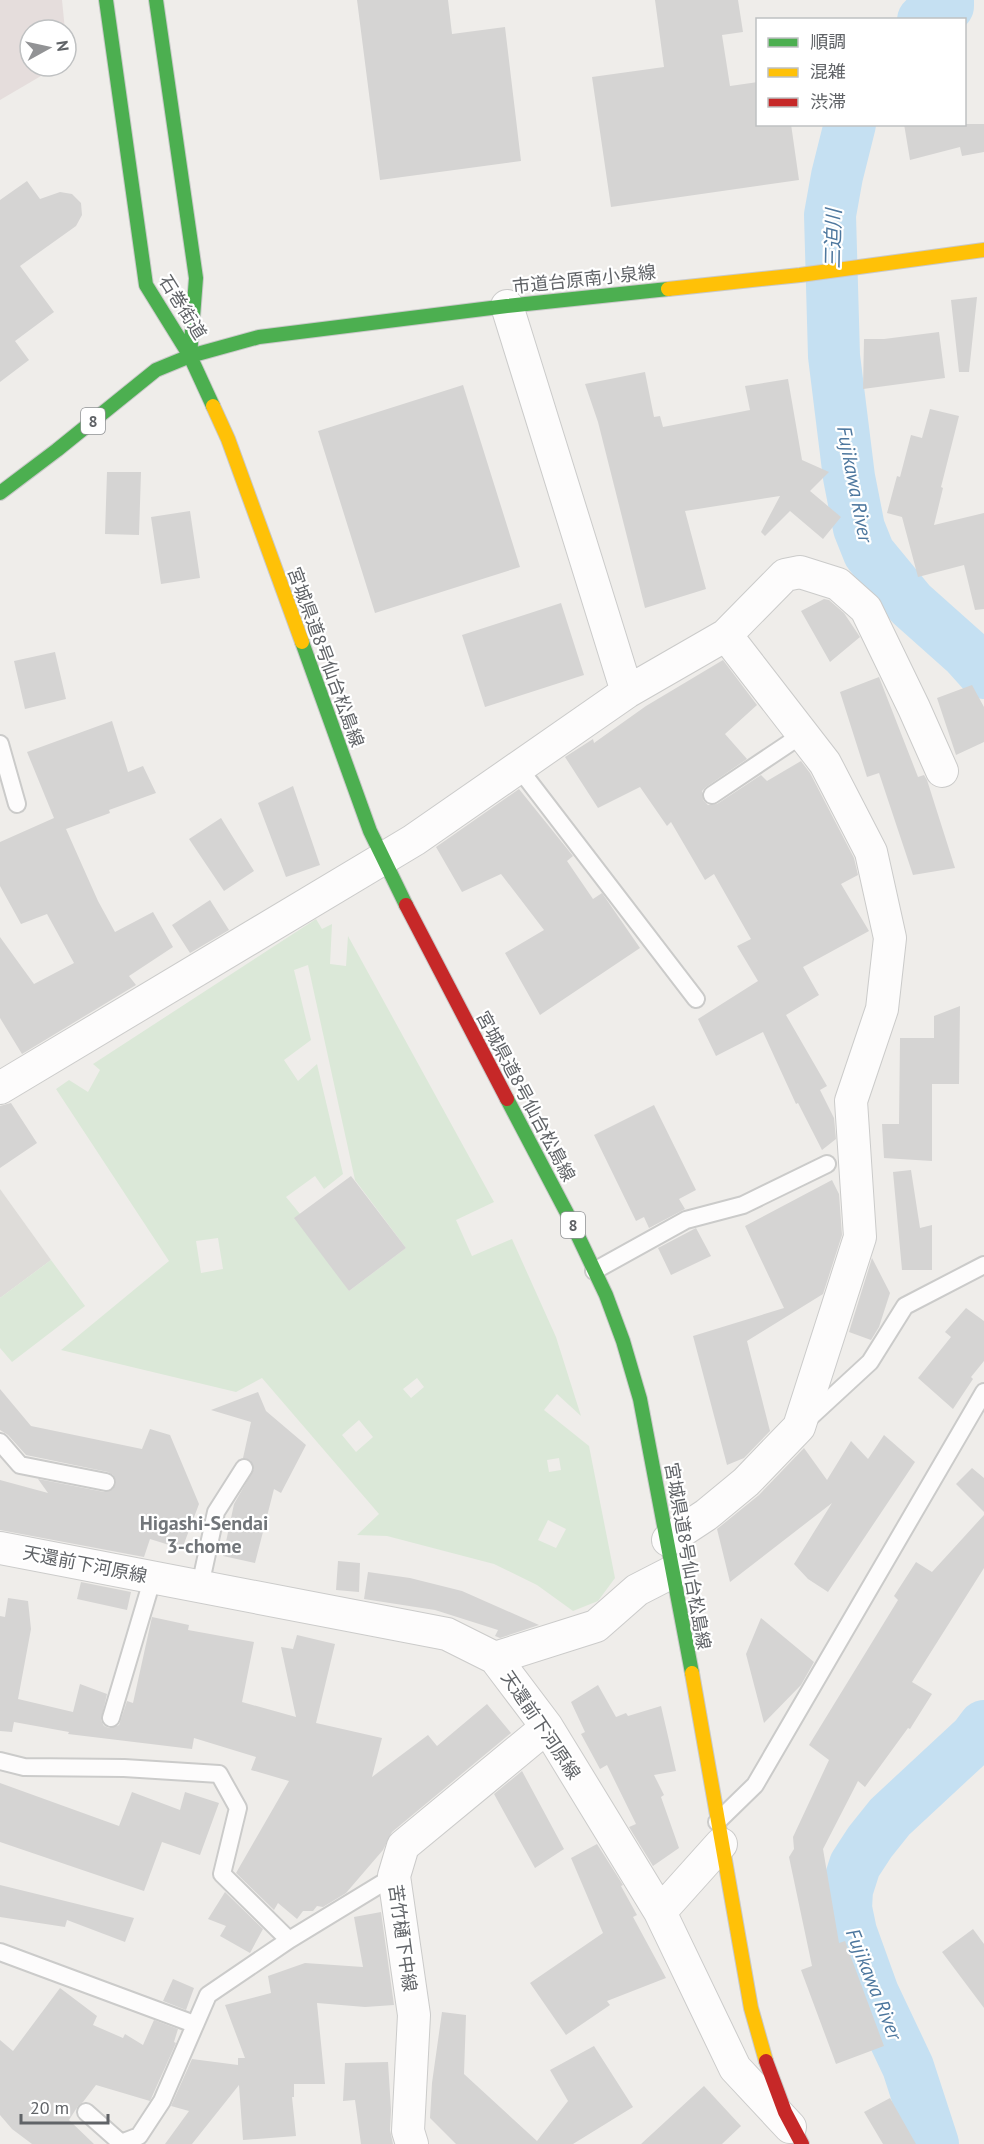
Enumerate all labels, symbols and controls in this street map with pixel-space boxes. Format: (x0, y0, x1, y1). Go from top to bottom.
north arrow (18, 18, 78, 78)
legend (756, 18, 966, 126)
text: 順調 (810, 30, 846, 53)
text: N (52, 39, 73, 53)
text: 混雑 (810, 60, 846, 83)
text: 渋滞 (810, 90, 846, 113)
water label: 三迫川 (819, 207, 847, 269)
street label: 市道台原南小泉線 (511, 260, 657, 298)
street label: 石巻街道 (154, 270, 212, 344)
road number: 8 (81, 408, 105, 434)
water label: Fujikawa River (831, 424, 879, 546)
street label: 宮城県道8号仙台松島線 (283, 564, 369, 750)
street label: 宮城県道8号仙台松島線 (471, 1007, 581, 1185)
road number: 8 (561, 1212, 585, 1238)
street label: 宮城県道8号仙台松島線 (660, 1461, 716, 1651)
district label: Higashi-Sendai 3-chome (140, 1510, 268, 1559)
street label: 天還前下河原線 (21, 1541, 149, 1587)
street label: 天還前下河原線 (496, 1666, 586, 1784)
street label: 苦竹樋下中線 (384, 1883, 422, 1993)
water label: Fujikawa River (840, 1925, 909, 2045)
scale bar (21, 2087, 108, 2125)
text: 20 m (30, 2096, 69, 2119)

